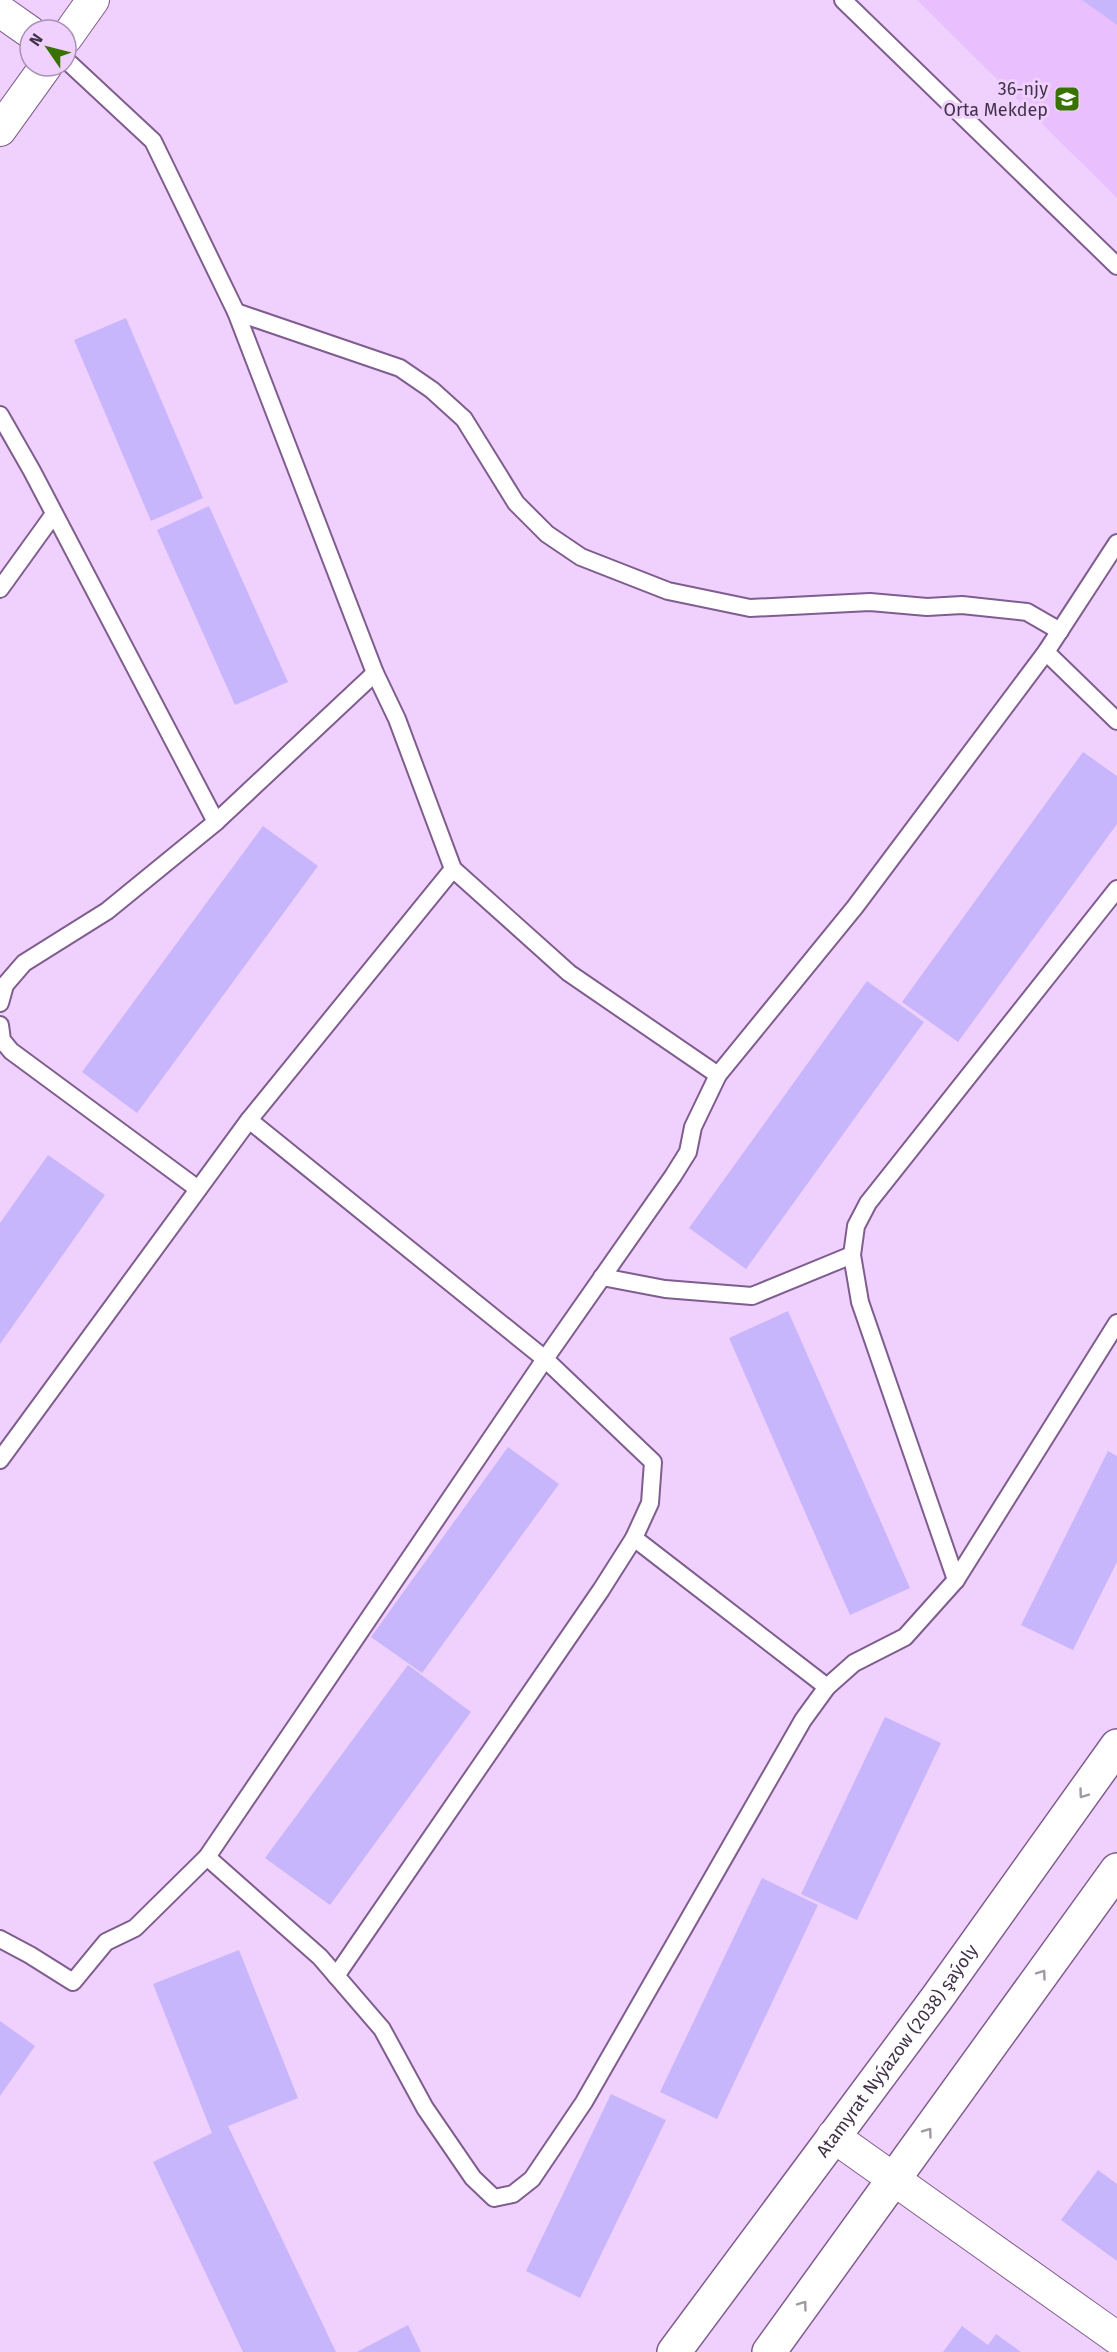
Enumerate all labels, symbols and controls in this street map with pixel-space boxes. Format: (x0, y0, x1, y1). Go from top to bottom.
north arrow (18, 18, 78, 78)
text: N (25, 30, 47, 49)
place label: 36-njy Orta Mekdep (944, 78, 1048, 121)
school or university icon: 36-njy Orta Mekdep (1052, 84, 1082, 114)
one-way arrow (1079, 1787, 1090, 1798)
street label: Atamyrat Nyýazow (2038) şaýoly (812, 1940, 983, 2161)
one-way arrow (1035, 1969, 1046, 1980)
one-way arrow (921, 2127, 932, 2138)
one-way arrow (796, 2300, 807, 2311)

